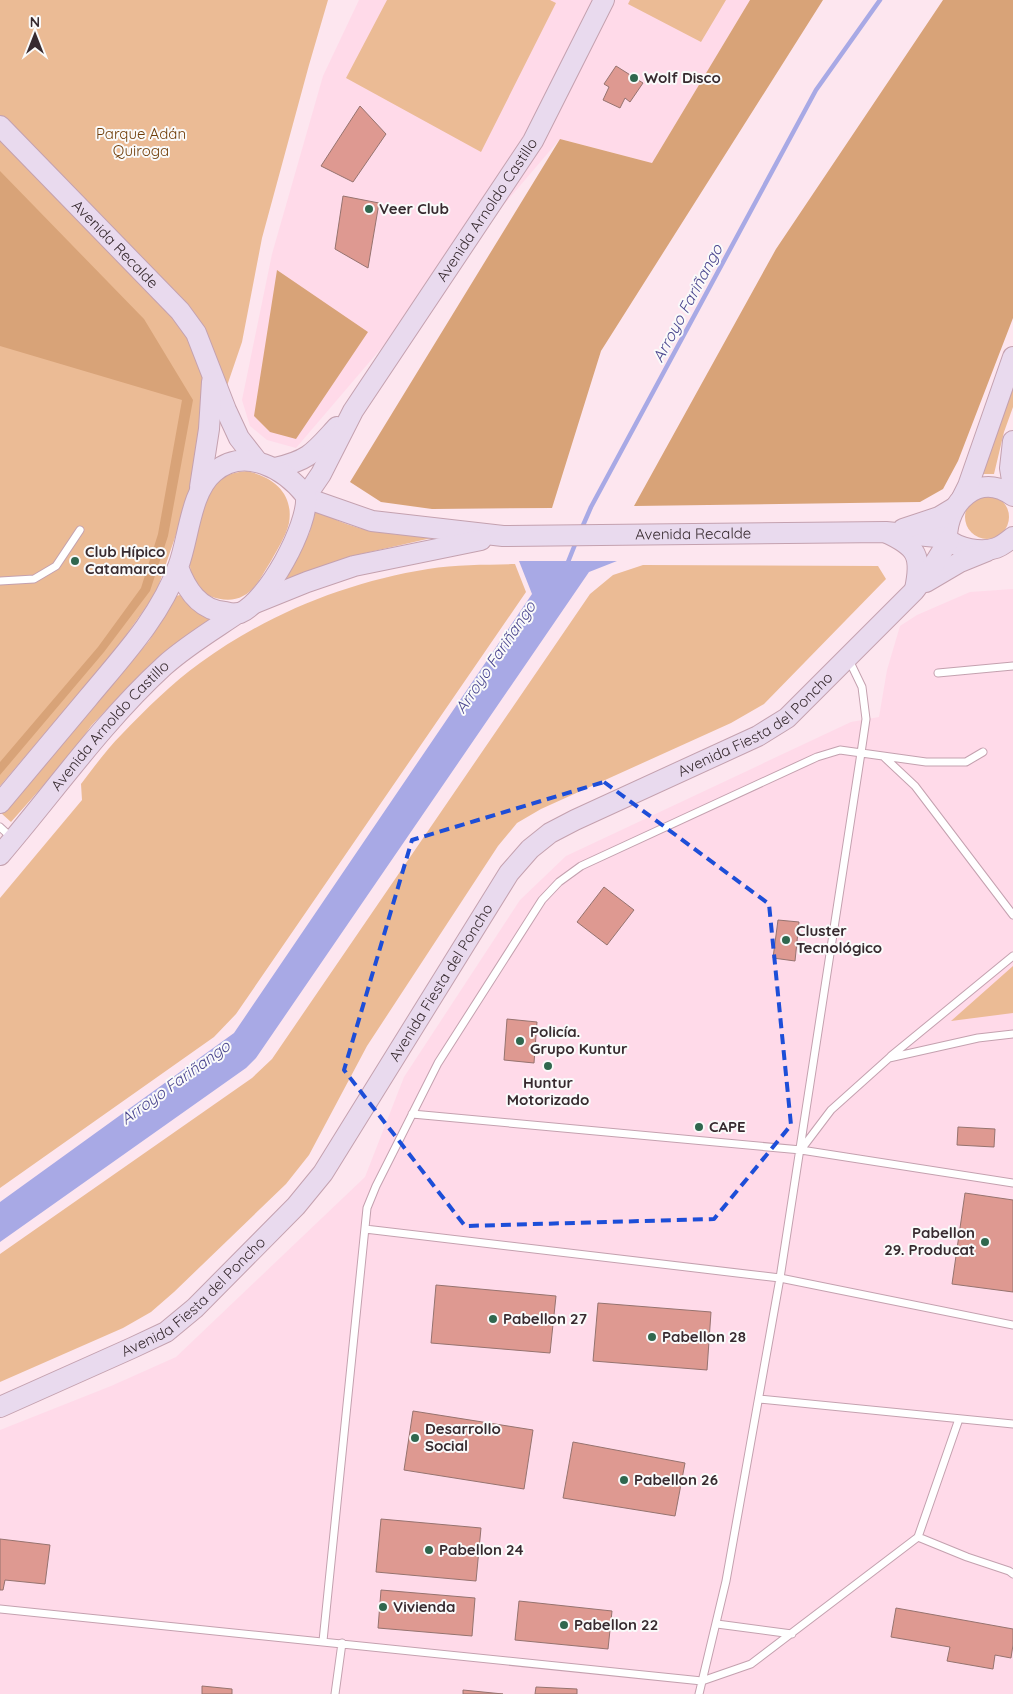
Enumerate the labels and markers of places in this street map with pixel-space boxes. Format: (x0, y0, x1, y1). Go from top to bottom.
place label: Wolf Disco (644, 68, 721, 87)
marker: Wolf Disco (628, 72, 640, 84)
place label: Veer Club (379, 199, 449, 218)
marker: Veer Club (363, 203, 375, 215)
place label: Club Hípico Catamarca (85, 542, 166, 578)
marker: Club Hípico Catamarca (69, 555, 81, 567)
place label: Cluster Tecnológico (796, 921, 882, 957)
marker: Cluster Tecnológico (780, 934, 792, 946)
place label: Policía. Grupo Kuntur (530, 1022, 628, 1058)
marker: Policía. Grupo Kuntur (514, 1035, 526, 1047)
marker: Huntur Motorizado (542, 1060, 554, 1072)
place label: Huntur Motorizado (507, 1073, 589, 1109)
place label: CAPE (709, 1117, 746, 1136)
marker: CAPE (693, 1121, 705, 1133)
place label: Pabellon 29. Producat (884, 1223, 975, 1259)
marker: Pabellon 29. Producat (979, 1236, 991, 1248)
place label: Pabellon 27 (503, 1309, 587, 1328)
marker: Pabellon 27 (487, 1313, 499, 1325)
place label: Pabellon 28 (662, 1327, 746, 1346)
marker: Pabellon 28 (646, 1331, 658, 1343)
place label: Desarrollo Social (425, 1419, 501, 1455)
marker: Desarrollo Social (409, 1432, 421, 1444)
place label: Pabellon 26 (634, 1470, 718, 1489)
marker: Pabellon 26 (618, 1474, 630, 1486)
place label: Pabellon 24 (439, 1540, 524, 1559)
marker: Pabellon 24 (423, 1544, 435, 1556)
place label: Vivienda (393, 1597, 455, 1616)
marker: Vivienda (377, 1601, 389, 1613)
place label: Pabellon 22 (574, 1615, 658, 1634)
marker: Pabellon 22 (558, 1619, 570, 1631)

